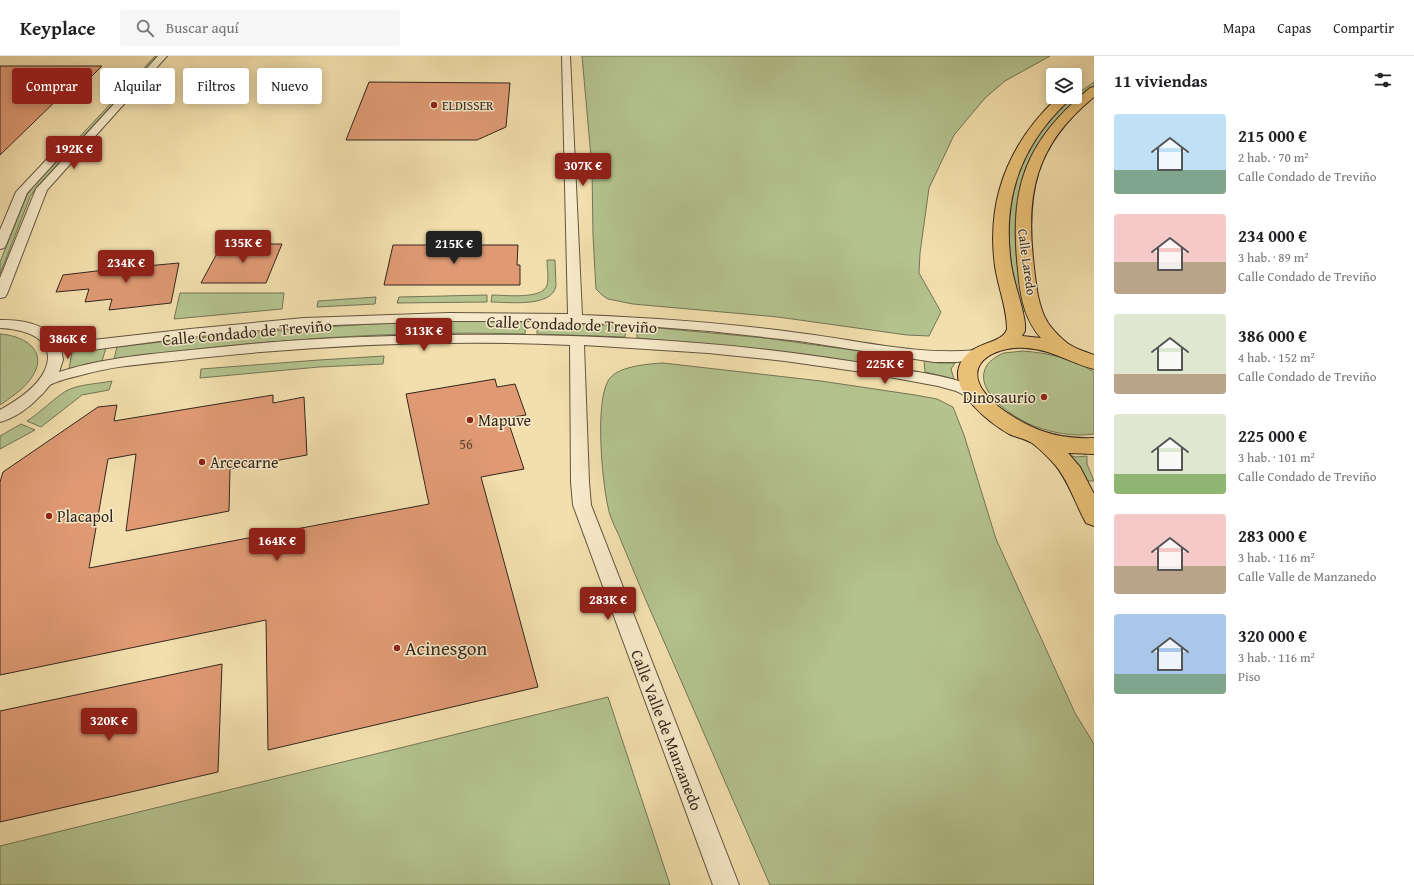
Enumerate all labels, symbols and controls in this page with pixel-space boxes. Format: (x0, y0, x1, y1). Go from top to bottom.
search box (120, 10, 400, 46)
text: Keyplace (20, 14, 96, 42)
icon: search (134, 17, 156, 39)
text: Buscar aquí (166, 17, 239, 38)
text: Mapa (1223, 18, 1255, 38)
text: Capas (1277, 18, 1311, 38)
text: Compartir (1333, 18, 1394, 38)
chip: Comprar (12, 68, 92, 104)
chip: Alquilar (100, 68, 175, 104)
chip: Filtros (183, 68, 249, 104)
chip: Nuevo (257, 68, 322, 104)
map controls (1046, 68, 1082, 104)
button: layers (1046, 68, 1082, 104)
text: 11 viviendas (1114, 68, 1208, 93)
icon: filters (1372, 69, 1394, 91)
place label: ELDISSER (442, 96, 494, 115)
marker: ELDISSER (429, 100, 439, 110)
text: 215 000 € (1238, 123, 1307, 148)
icon: home (1146, 130, 1194, 178)
pin: 192K € (41, 136, 107, 170)
text: 192K € (55, 139, 93, 158)
text: 2 hab. · 70 m² (1238, 148, 1309, 167)
pin: 307K € (550, 153, 616, 187)
text: 307K € (564, 156, 602, 175)
text: Calle Condado de Treviño (1238, 167, 1377, 186)
text: 234 000 € (1238, 223, 1307, 248)
street label: Calle Laredo (1013, 228, 1041, 297)
pin: 135K € (210, 230, 276, 264)
icon: home (1146, 230, 1194, 278)
pin: 215K € (421, 231, 487, 265)
text: 135K € (224, 233, 262, 252)
text: 215K € (435, 234, 473, 253)
text: 3 hab. · 89 m² (1238, 248, 1309, 267)
pin: 234K € (93, 250, 159, 284)
text: 234K € (107, 253, 145, 272)
text: Calle Condado de Treviño (1238, 267, 1377, 286)
street label: Calle Condado de Treviño (486, 309, 658, 339)
street label: Calle Condado de Treviño (161, 313, 333, 351)
pin: 313K € (391, 318, 457, 352)
text: 313K € (405, 321, 443, 340)
text: 386 000 € (1238, 323, 1307, 348)
pin: 386K € (35, 326, 101, 360)
text: 386K € (49, 329, 87, 348)
icon: home (1146, 330, 1194, 378)
text: 4 hab. · 152 m² (1238, 348, 1315, 367)
pin: 225K € (852, 351, 918, 385)
text: 225K € (866, 354, 904, 373)
text: Calle Condado de Treviño (1238, 367, 1377, 386)
place label: Dinosaurio (963, 385, 1036, 409)
marker: Dinosaurio (1039, 392, 1049, 402)
place label: Mapuve (478, 408, 531, 432)
marker: Mapuve (465, 415, 475, 425)
text: 225 000 € (1238, 423, 1307, 448)
icon: home (1146, 430, 1194, 478)
house number: 56 (459, 434, 473, 454)
text: 3 hab. · 101 m² (1238, 448, 1315, 467)
place label: Arcecarne (210, 450, 278, 474)
marker: Arcecarne (197, 457, 207, 467)
text: Calle Condado de Treviño (1238, 467, 1377, 486)
place label: Placapol (57, 504, 114, 528)
marker: Placapol (44, 511, 54, 521)
text: 283 000 € (1238, 523, 1307, 548)
pin: 164K € (244, 528, 310, 562)
icon: home (1146, 530, 1194, 578)
text: 164K € (258, 531, 296, 550)
text: 3 hab. · 116 m² (1238, 548, 1315, 567)
text: Calle Valle de Manzanedo (1238, 567, 1376, 586)
pin: 283K € (575, 587, 641, 621)
text: 283K € (589, 590, 627, 609)
text: 320 000 € (1238, 623, 1307, 648)
icon: home (1146, 630, 1194, 678)
place label: Acinesgon (405, 634, 488, 662)
marker: Acinesgon (392, 643, 402, 653)
street label: Calle Valle de Manzanedo (625, 646, 709, 814)
text: 3 hab. · 116 m² (1238, 648, 1315, 667)
text: Piso (1238, 667, 1260, 686)
pin: 320K € (76, 708, 142, 742)
text: 320K € (90, 711, 128, 730)

